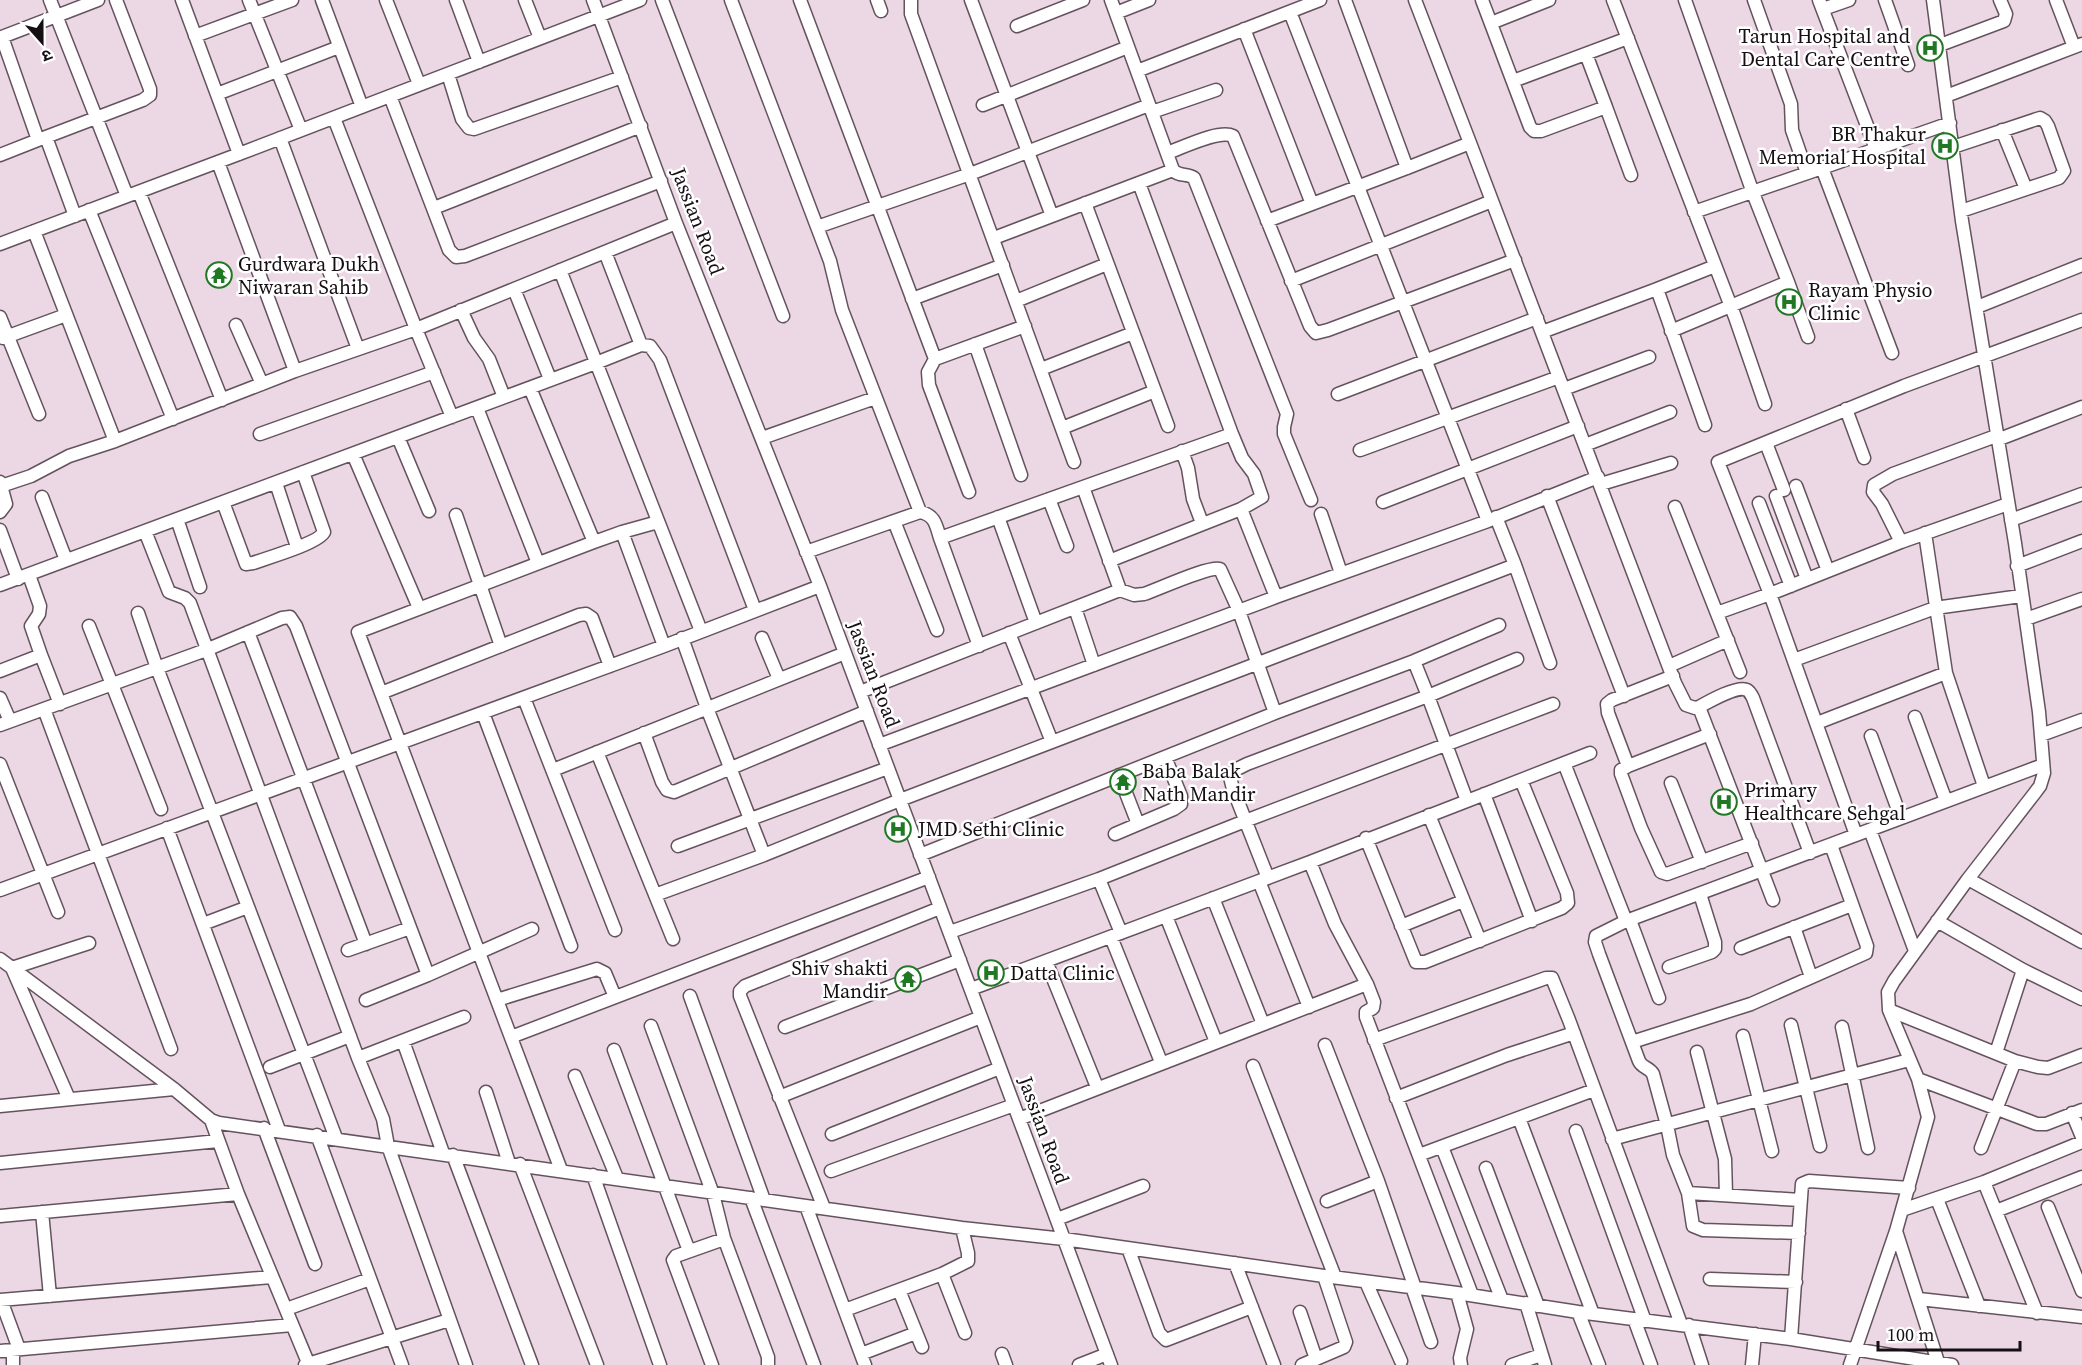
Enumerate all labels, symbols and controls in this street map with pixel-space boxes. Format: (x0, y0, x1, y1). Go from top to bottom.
north arrow (12, 12, 72, 72)
place label: Tarun Hospital and Dental Care Centre (1738, 22, 1911, 73)
hospital icon: Tarun Hospital and Dental Care Centre (1915, 33, 1945, 63)
text: उ (38, 44, 56, 68)
place label: BR Thakur Memorial Hospital (1759, 120, 1927, 171)
hospital icon: BR Thakur Memorial Hospital (1930, 131, 1960, 161)
street label: Jassian Road (664, 162, 731, 279)
place label: Gurdwara Dukh Niwaran Sahib (238, 250, 380, 301)
temple icon: Gurdwara Dukh Niwaran Sahib (204, 260, 234, 290)
place label: Rayam Physio Clinic (1808, 276, 1933, 327)
hospital icon: Rayam Physio Clinic (1774, 287, 1804, 317)
street label: Jassian Road (840, 615, 907, 732)
place label: Baba Balak Nath Mandir (1142, 757, 1256, 808)
temple icon: Baba Balak Nath Mandir (1108, 767, 1138, 797)
place label: Primary Healthcare Sehgal (1744, 776, 1905, 827)
hospital icon: Primary Healthcare Sehgal (1709, 787, 1739, 817)
hospital icon: JMD Sethi Clinic (883, 814, 913, 844)
place label: JMD Sethi Clinic (917, 815, 1065, 843)
place label: Shiv shakti Mandir (791, 954, 889, 1005)
hospital icon: Datta Clinic (976, 958, 1006, 988)
place label: Datta Clinic (1010, 959, 1115, 987)
temple icon: Shiv shakti Mandir (893, 964, 923, 994)
street label: Jassian Road (1011, 1071, 1077, 1188)
scale bar (1878, 1314, 2020, 1352)
text: 100 m (1887, 1322, 1934, 1347)

